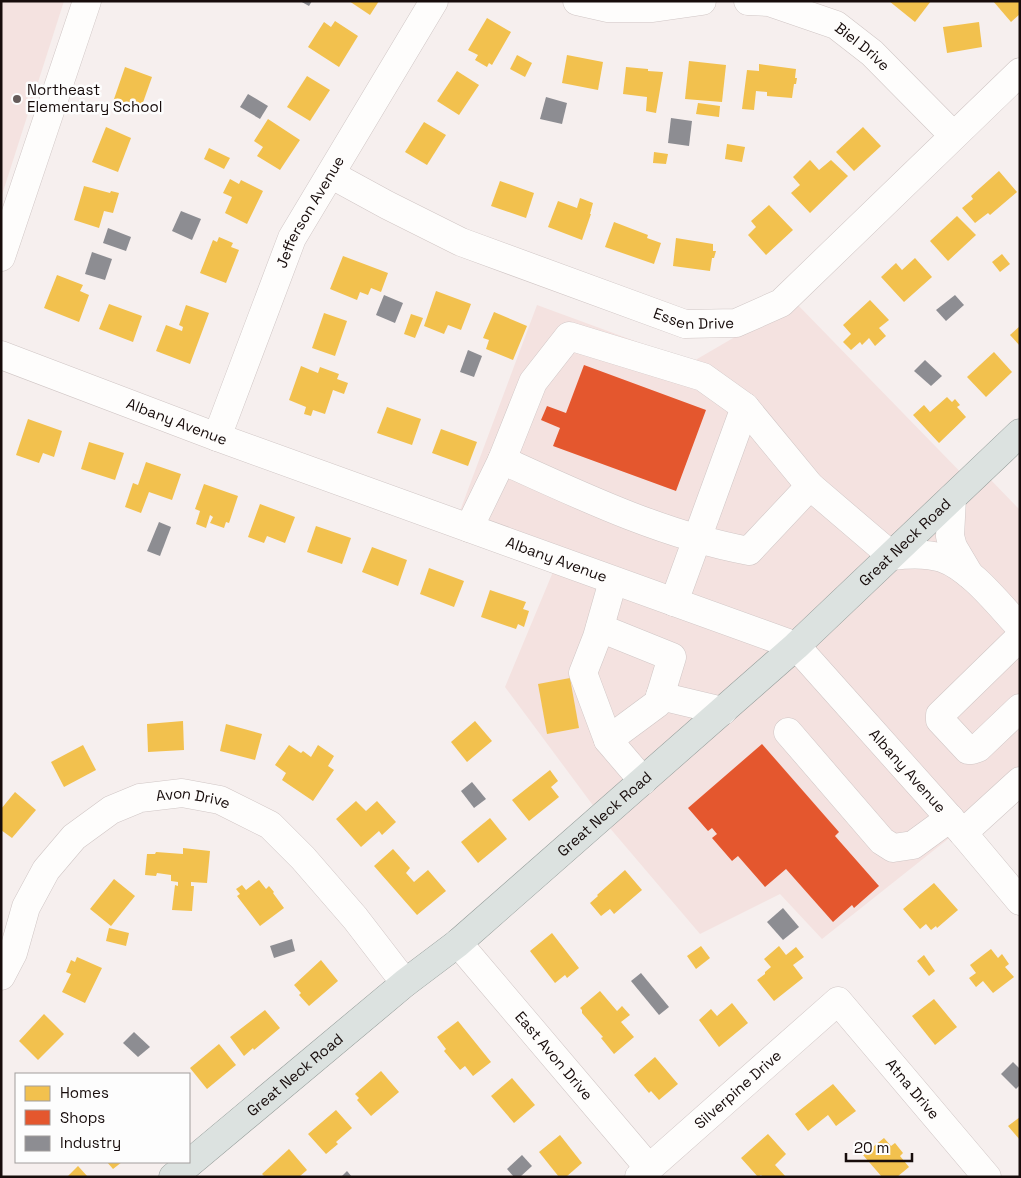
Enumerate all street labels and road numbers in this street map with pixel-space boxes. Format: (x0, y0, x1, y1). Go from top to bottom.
street label: Biel Drive (831, 18, 894, 75)
street label: Jefferson Avenue (272, 152, 348, 271)
street label: Essen Drive (651, 303, 734, 333)
street label: Albany Avenue (124, 393, 230, 449)
street label: Great Neck Road (855, 494, 954, 590)
street label: Albany Avenue (503, 532, 610, 586)
street label: Albany Avenue (865, 725, 950, 817)
street label: Great Neck Road (553, 767, 656, 860)
street label: Avon Drive (155, 783, 234, 813)
street label: East Avon Drive (511, 1007, 597, 1104)
street label: Great Neck Road (243, 1029, 347, 1120)
street label: Silverpine Drive (690, 1045, 785, 1133)
street label: Atna Drive (882, 1054, 944, 1123)

